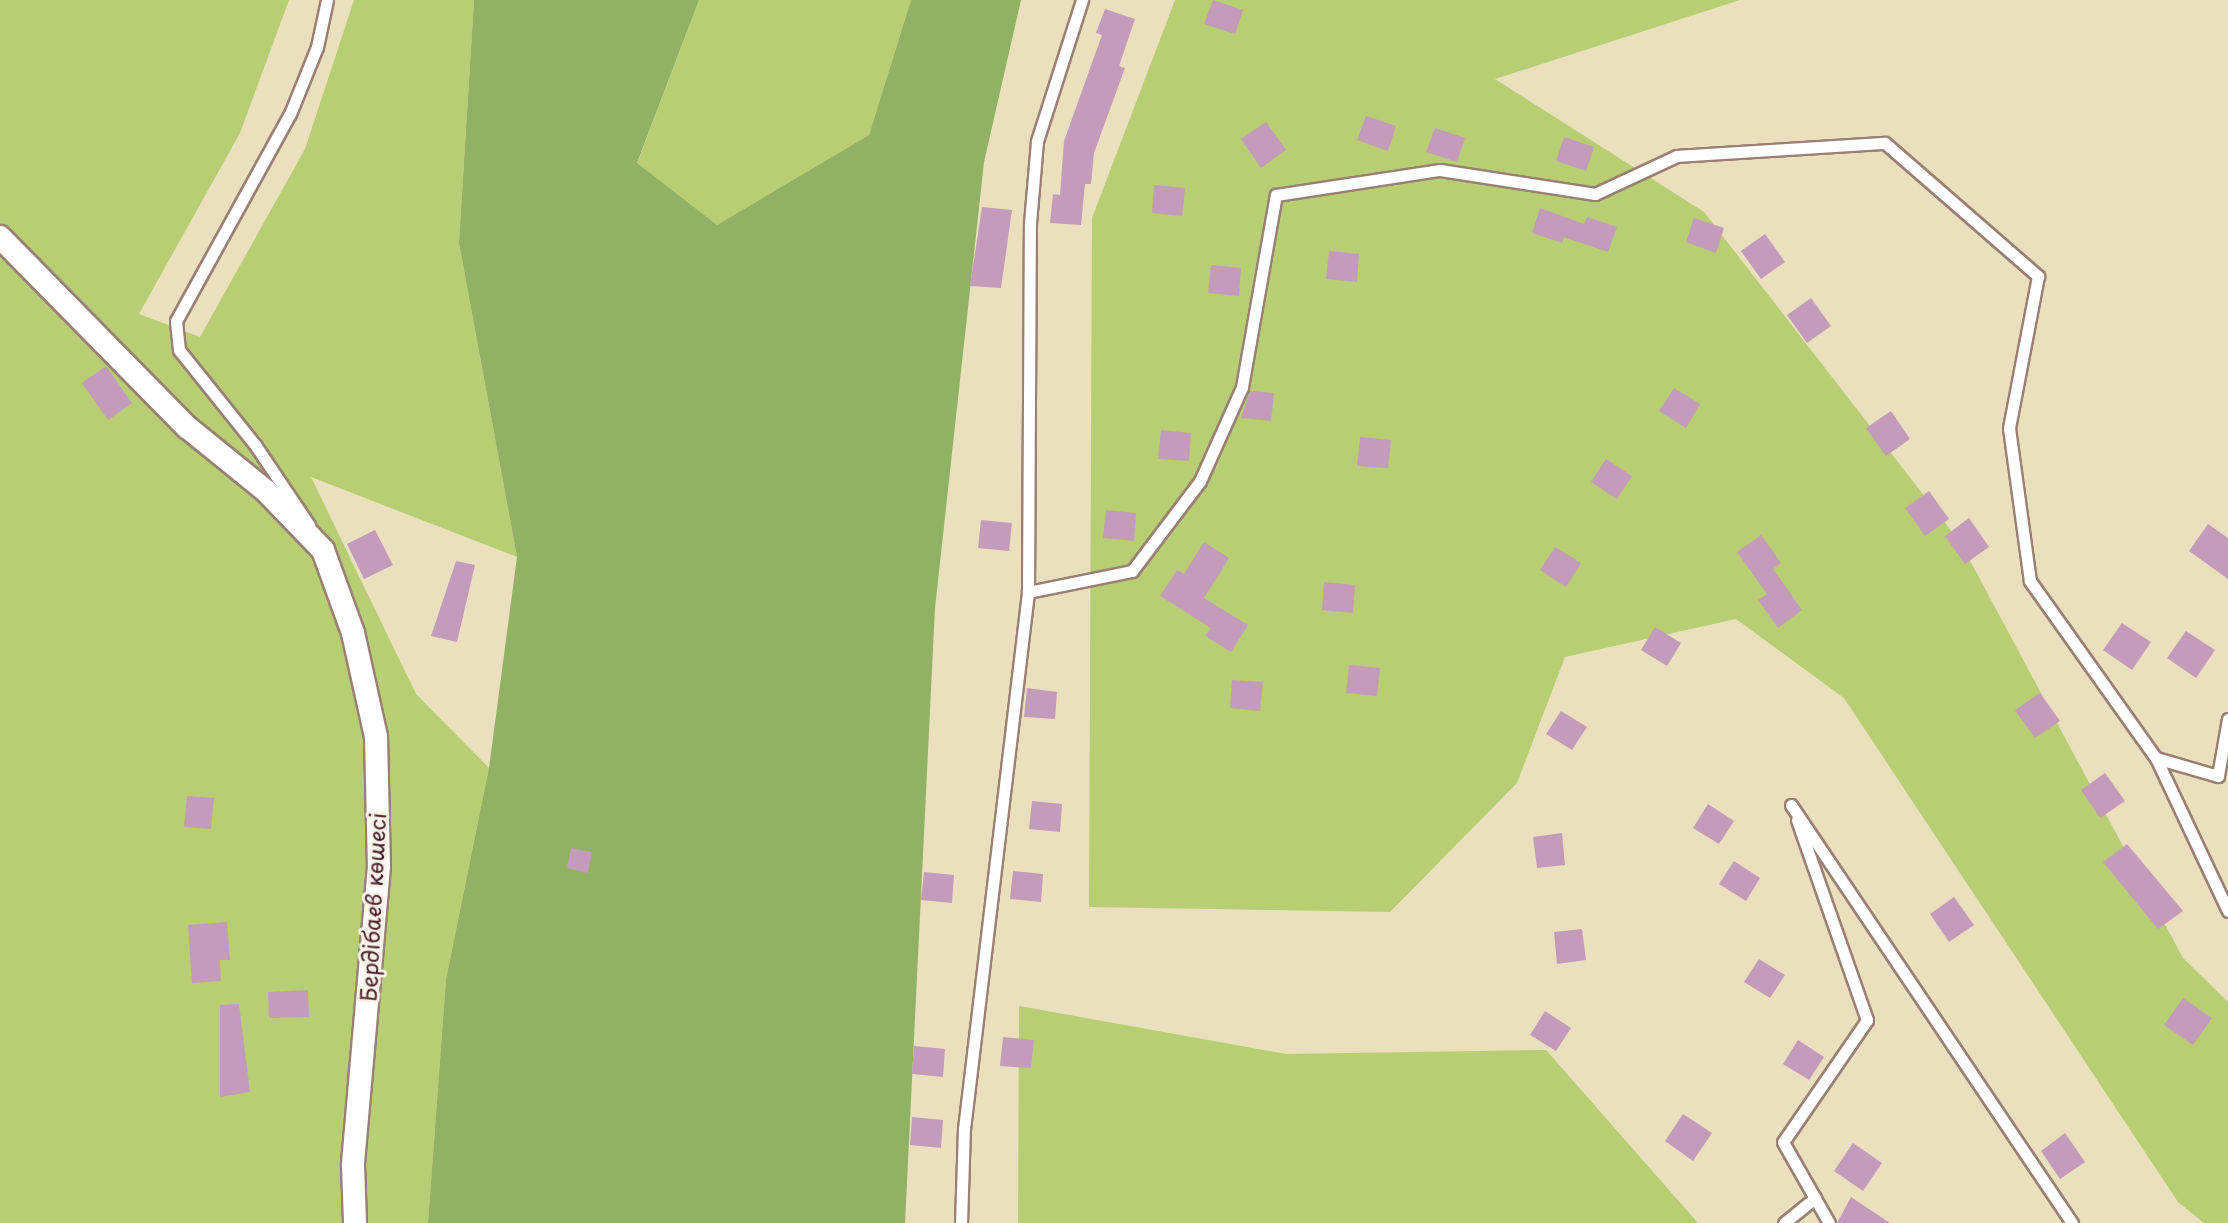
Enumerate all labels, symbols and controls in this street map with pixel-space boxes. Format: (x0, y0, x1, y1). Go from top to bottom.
street label: Бердібаев көшесі (354, 811, 390, 1003)

